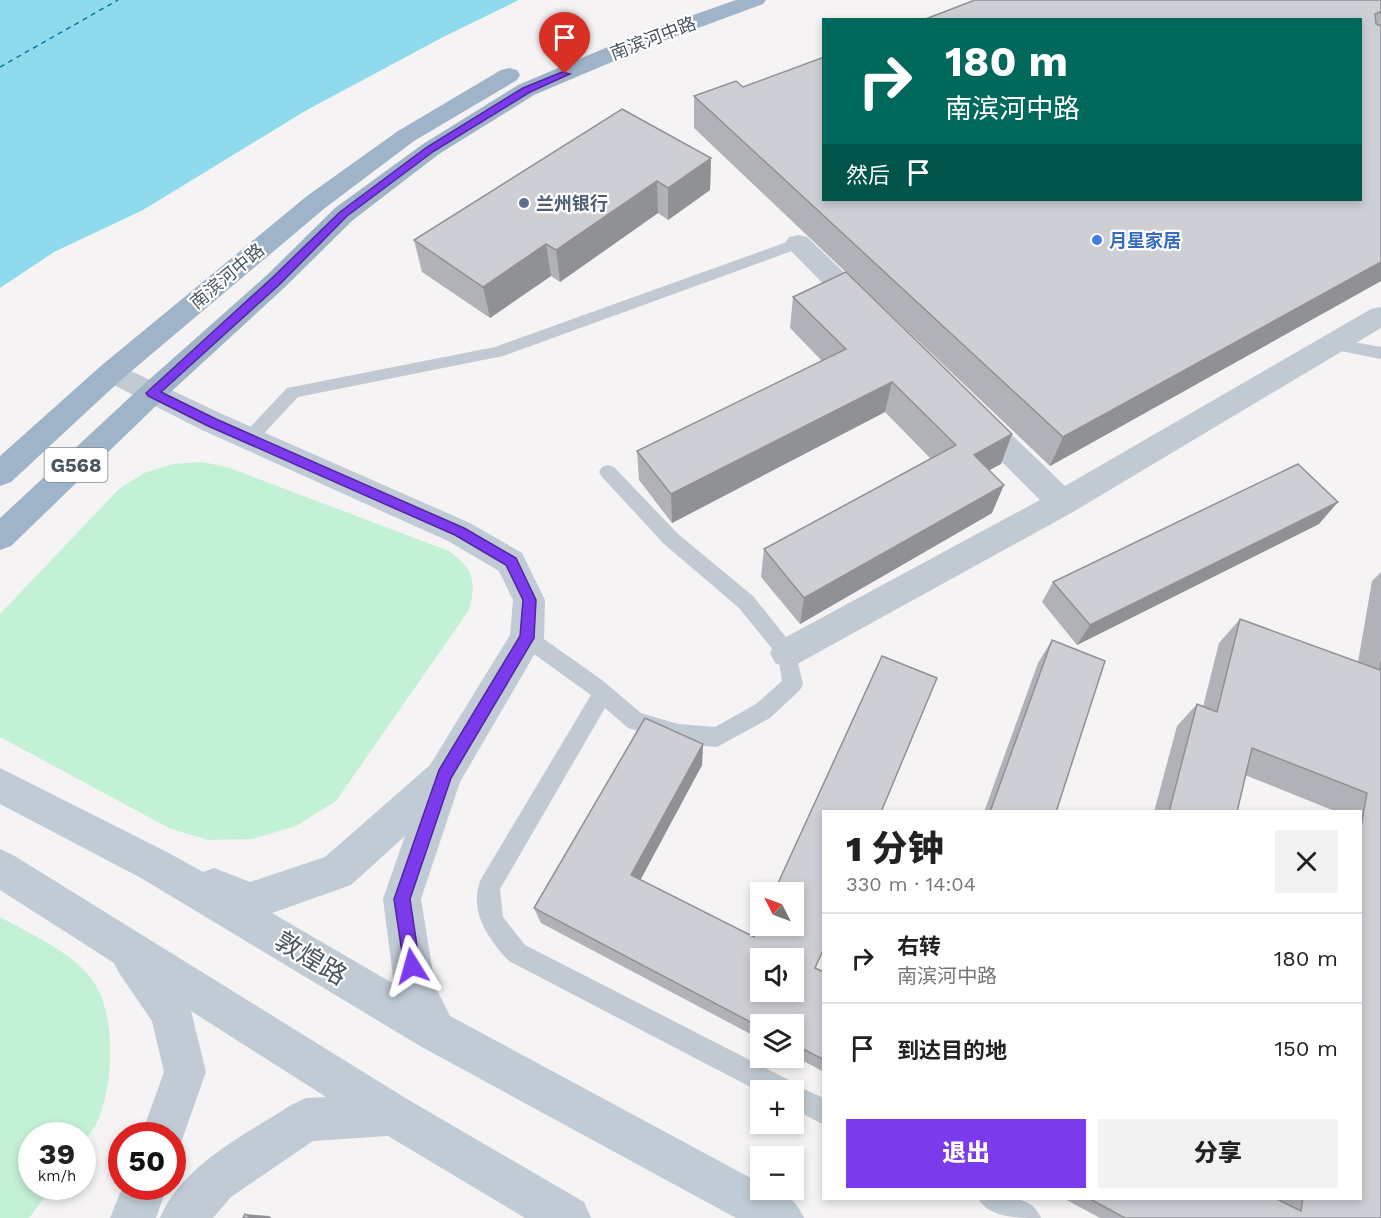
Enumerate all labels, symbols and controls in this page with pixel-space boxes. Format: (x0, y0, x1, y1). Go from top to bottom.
pin (539, 12, 590, 74)
street label: 南滨河中路 (607, 12, 699, 64)
icon: arrive (548, 21, 581, 54)
text: 180 m (945, 37, 1068, 86)
icon: right (846, 42, 924, 120)
text: 南滨河中路 (945, 93, 1080, 125)
icon: arrive (902, 156, 935, 189)
text: 然后 (846, 163, 890, 188)
place label: 兰州银行 (536, 193, 608, 214)
marker: 兰州银行 (517, 196, 531, 210)
place label: 月星家居 (1109, 230, 1181, 251)
marker: 月星家居 (1090, 233, 1104, 247)
street label: 南滨河中路 (186, 239, 268, 313)
road number: G568 (44, 448, 107, 482)
text: 1 分钟 (846, 828, 944, 870)
button: close (1275, 830, 1338, 893)
text: 330 m · 14:04 (846, 872, 976, 896)
north arrow (750, 882, 804, 936)
map controls (750, 882, 804, 1200)
street label: 敦煌路 (270, 925, 352, 991)
position arrow (380, 934, 444, 998)
text: 右转 (897, 934, 941, 959)
icon: right (846, 942, 879, 975)
text: 180 m (1274, 946, 1338, 971)
button: sound (750, 948, 804, 1002)
text: 南滨河中路 (897, 964, 997, 988)
button: layers (750, 1014, 804, 1068)
icon: arrive (846, 1032, 879, 1065)
text: 150 m (1274, 1036, 1338, 1061)
text: 到达目的地 (897, 1038, 1007, 1063)
button: + (750, 1080, 804, 1134)
button: 退出 (846, 1119, 1086, 1188)
button: 分享 (1098, 1119, 1338, 1188)
speed limit sign: 50 (108, 1122, 186, 1200)
text: 39 (39, 1136, 75, 1171)
button: − (750, 1146, 804, 1200)
text: km/h (38, 1167, 76, 1185)

